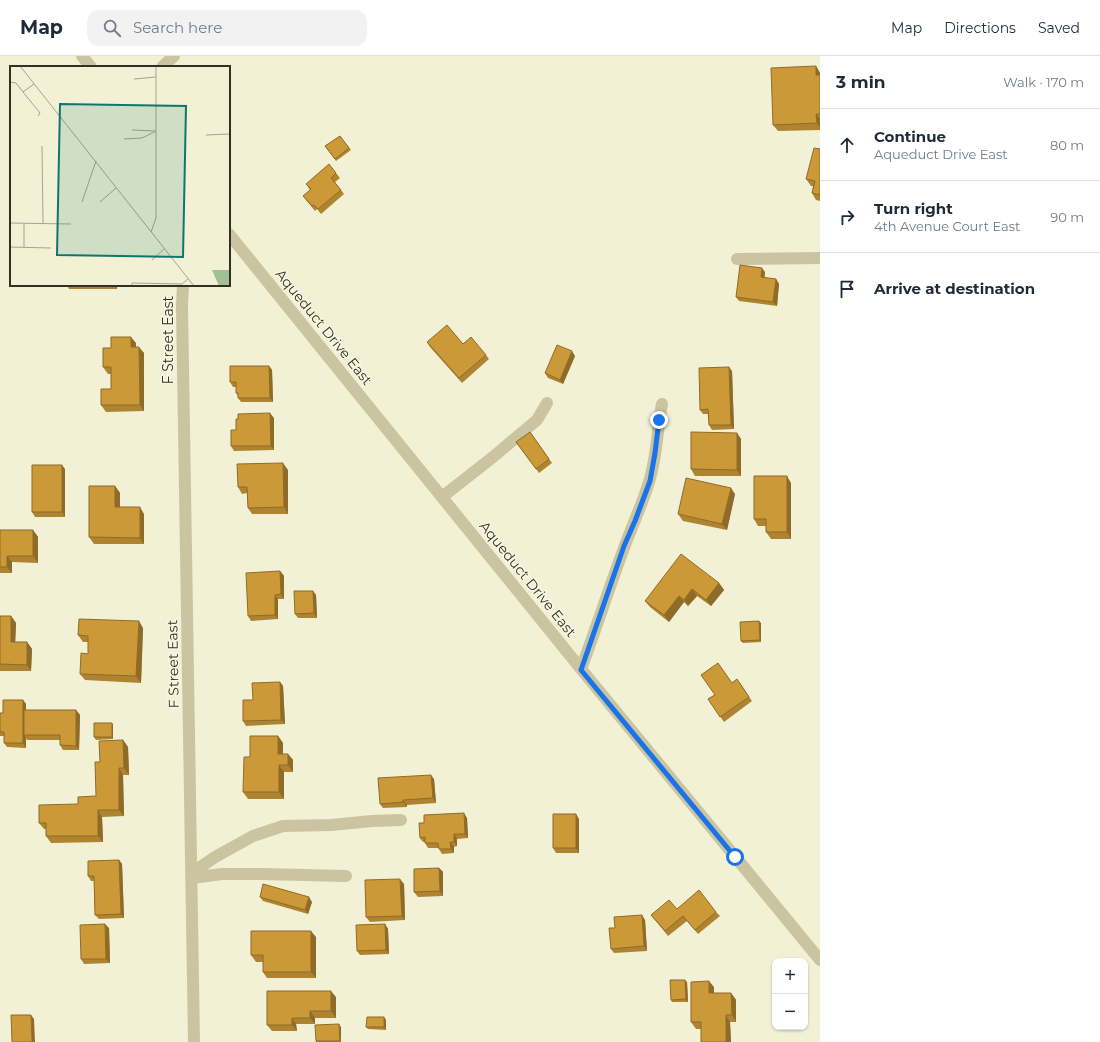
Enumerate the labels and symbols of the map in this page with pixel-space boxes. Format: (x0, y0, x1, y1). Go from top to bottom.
inset map (10, 66, 230, 286)
street label: Aqueduct Drive East (272, 265, 376, 389)
street label: F Street East (159, 295, 177, 384)
route end (650, 411, 668, 429)
street label: Aqueduct Drive East (476, 517, 580, 641)
street label: F Street East (163, 619, 183, 708)
route start (726, 848, 744, 866)

